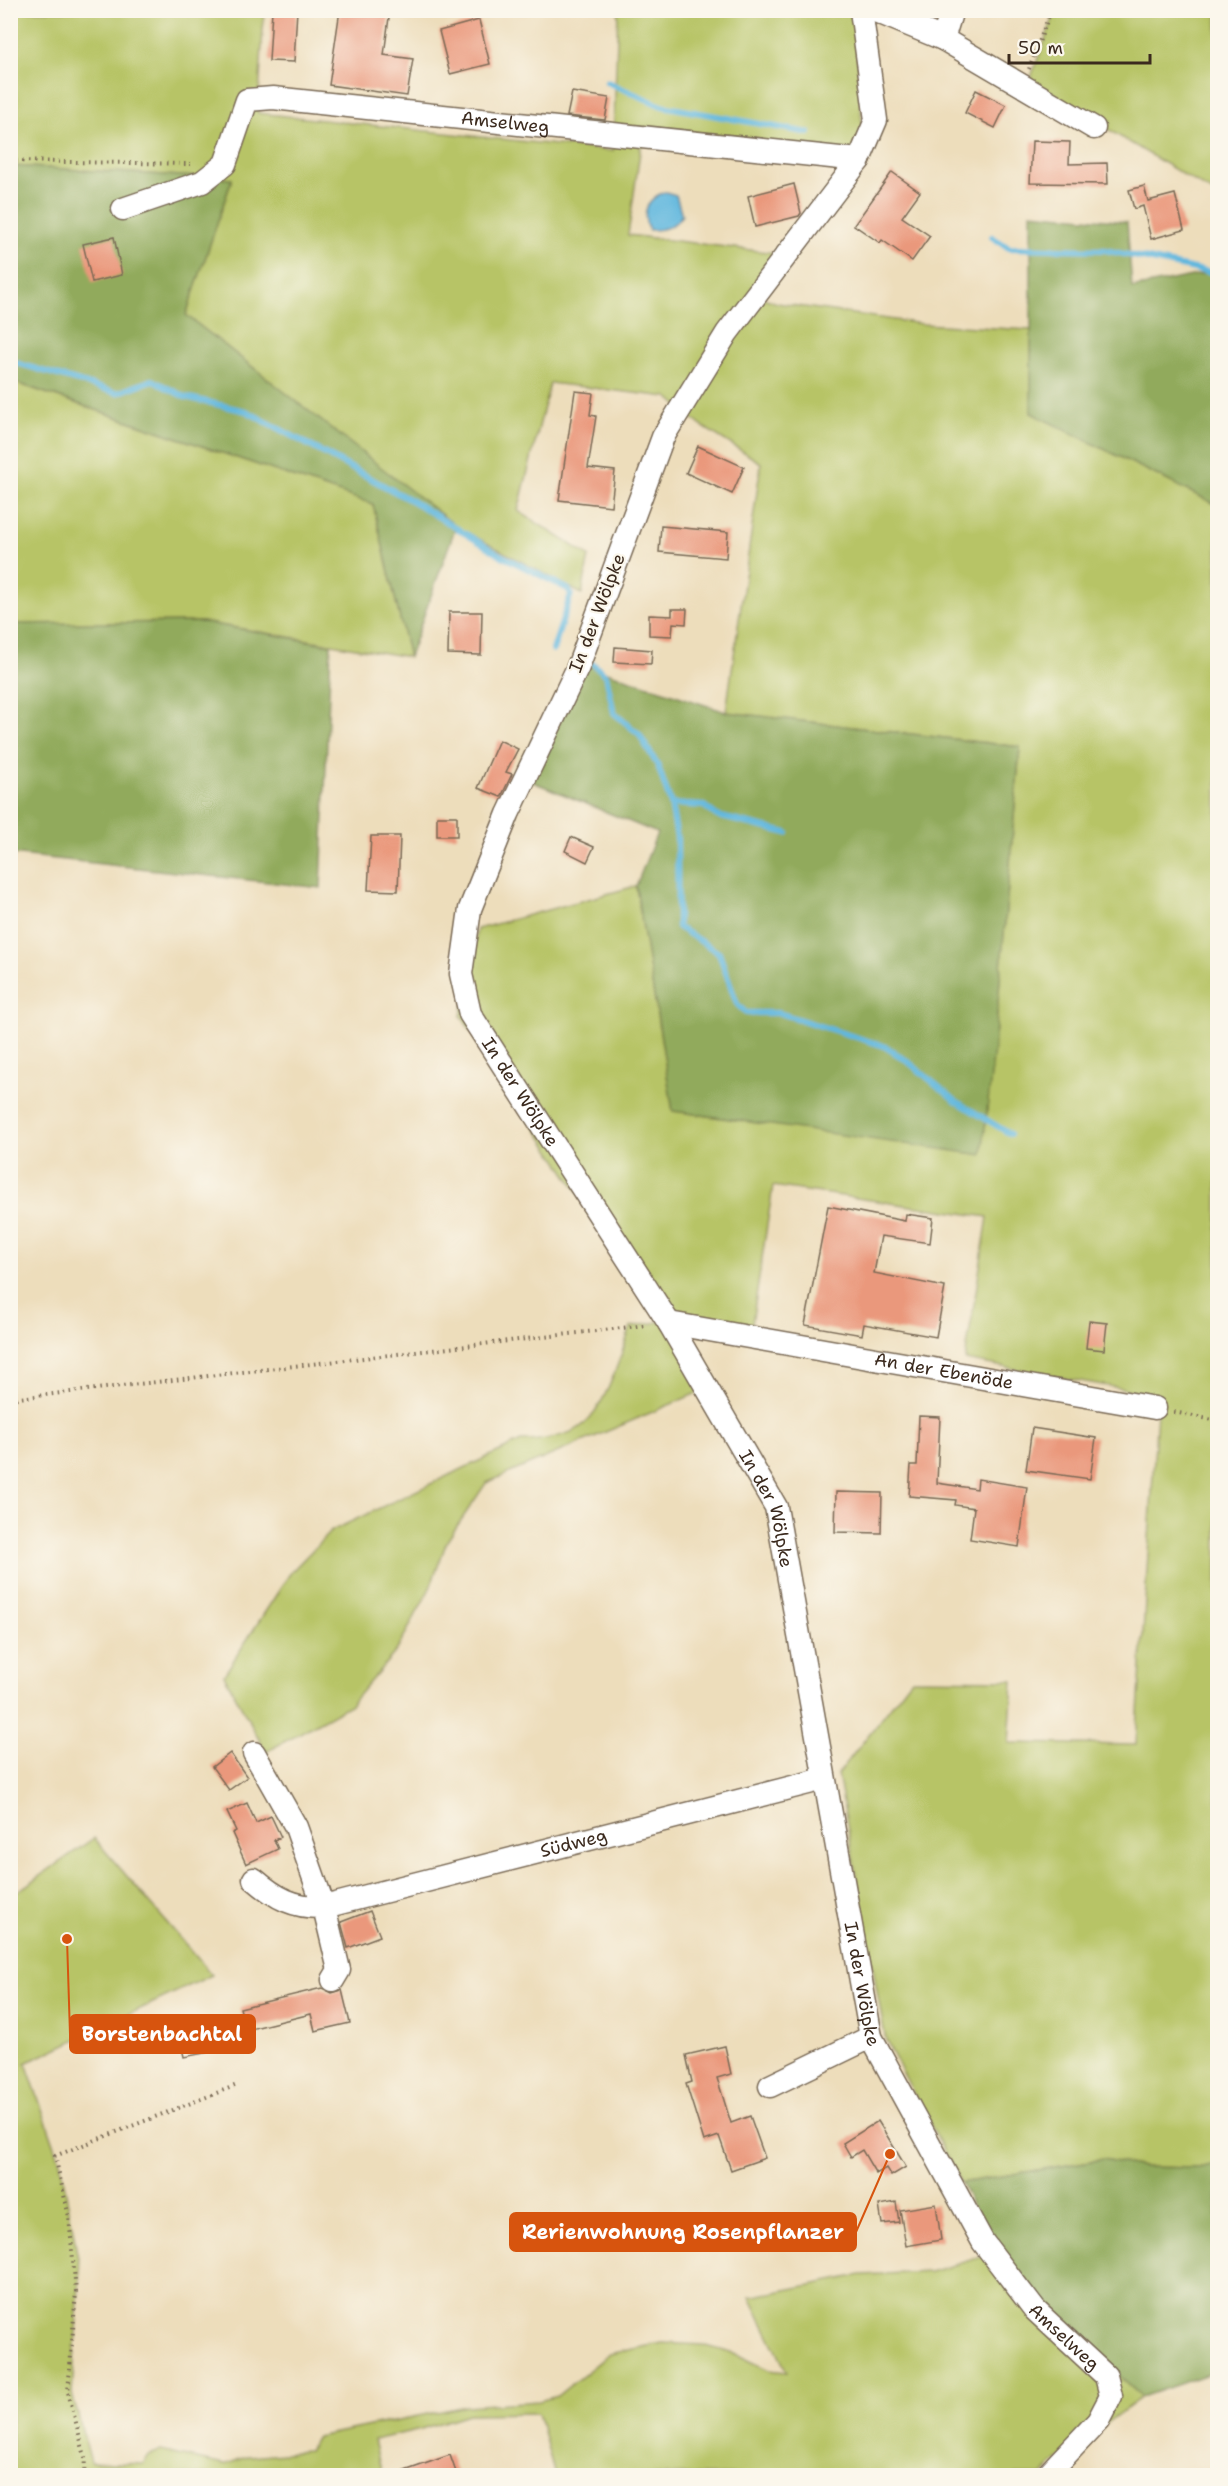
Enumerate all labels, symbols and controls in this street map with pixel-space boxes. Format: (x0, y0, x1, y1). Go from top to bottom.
scale bar (1009, 27, 1150, 65)
text: 50 m (1018, 36, 1063, 60)
street label: Amselweg (460, 106, 551, 139)
street label: In der Wölpke (563, 550, 631, 676)
street label: In der Wölpke (476, 1033, 564, 1151)
street label: An der Ebenöde (872, 1347, 1015, 1395)
street label: In der Wölpke (733, 1445, 799, 1569)
street label: Südweg (538, 1823, 609, 1863)
street label: In der Wölpke (839, 1920, 886, 2050)
callout: Borstenbachtal (70, 2015, 255, 2053)
text: Borstenbachtal (82, 2021, 242, 2047)
callout: Rerienwohnung Rosenpflanzer (510, 2213, 856, 2251)
text: Rerienwohnung Rosenpflanzer (522, 2219, 844, 2245)
street label: Amselweg (1024, 2298, 1105, 2376)

